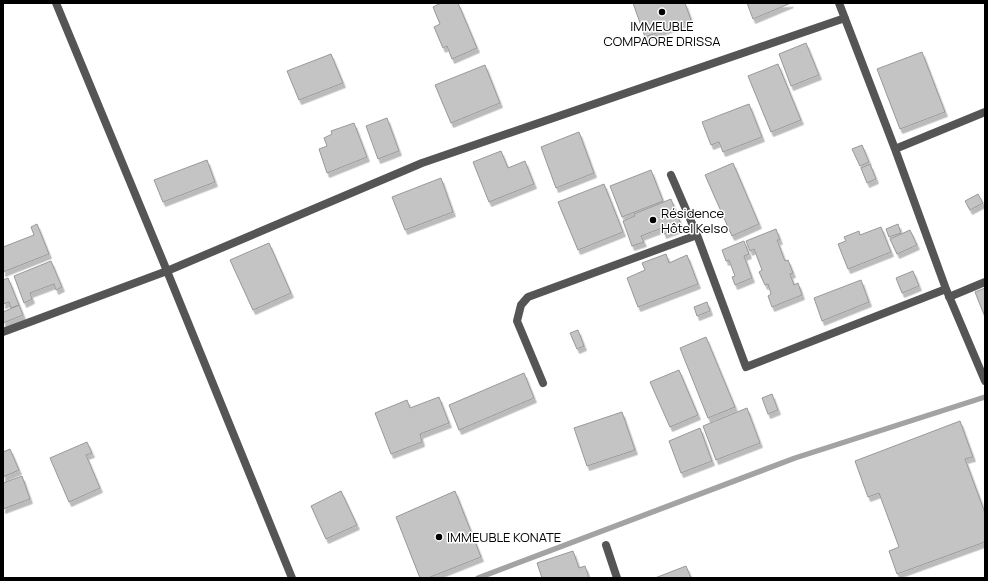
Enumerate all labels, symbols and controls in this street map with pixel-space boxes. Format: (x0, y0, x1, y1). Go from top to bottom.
marker: IMMEUBLE COMPAORE DRISSA (657, 7, 667, 17)
place label: IMMEUBLE COMPAORE DRISSA (604, 17, 720, 50)
place label: Résidence Hôtel Kelso (661, 204, 728, 237)
marker: Résidence Hôtel Kelso (648, 215, 658, 225)
place label: IMMEUBLE KONATE (447, 528, 561, 546)
marker: IMMEUBLE KONATE (434, 532, 444, 542)

